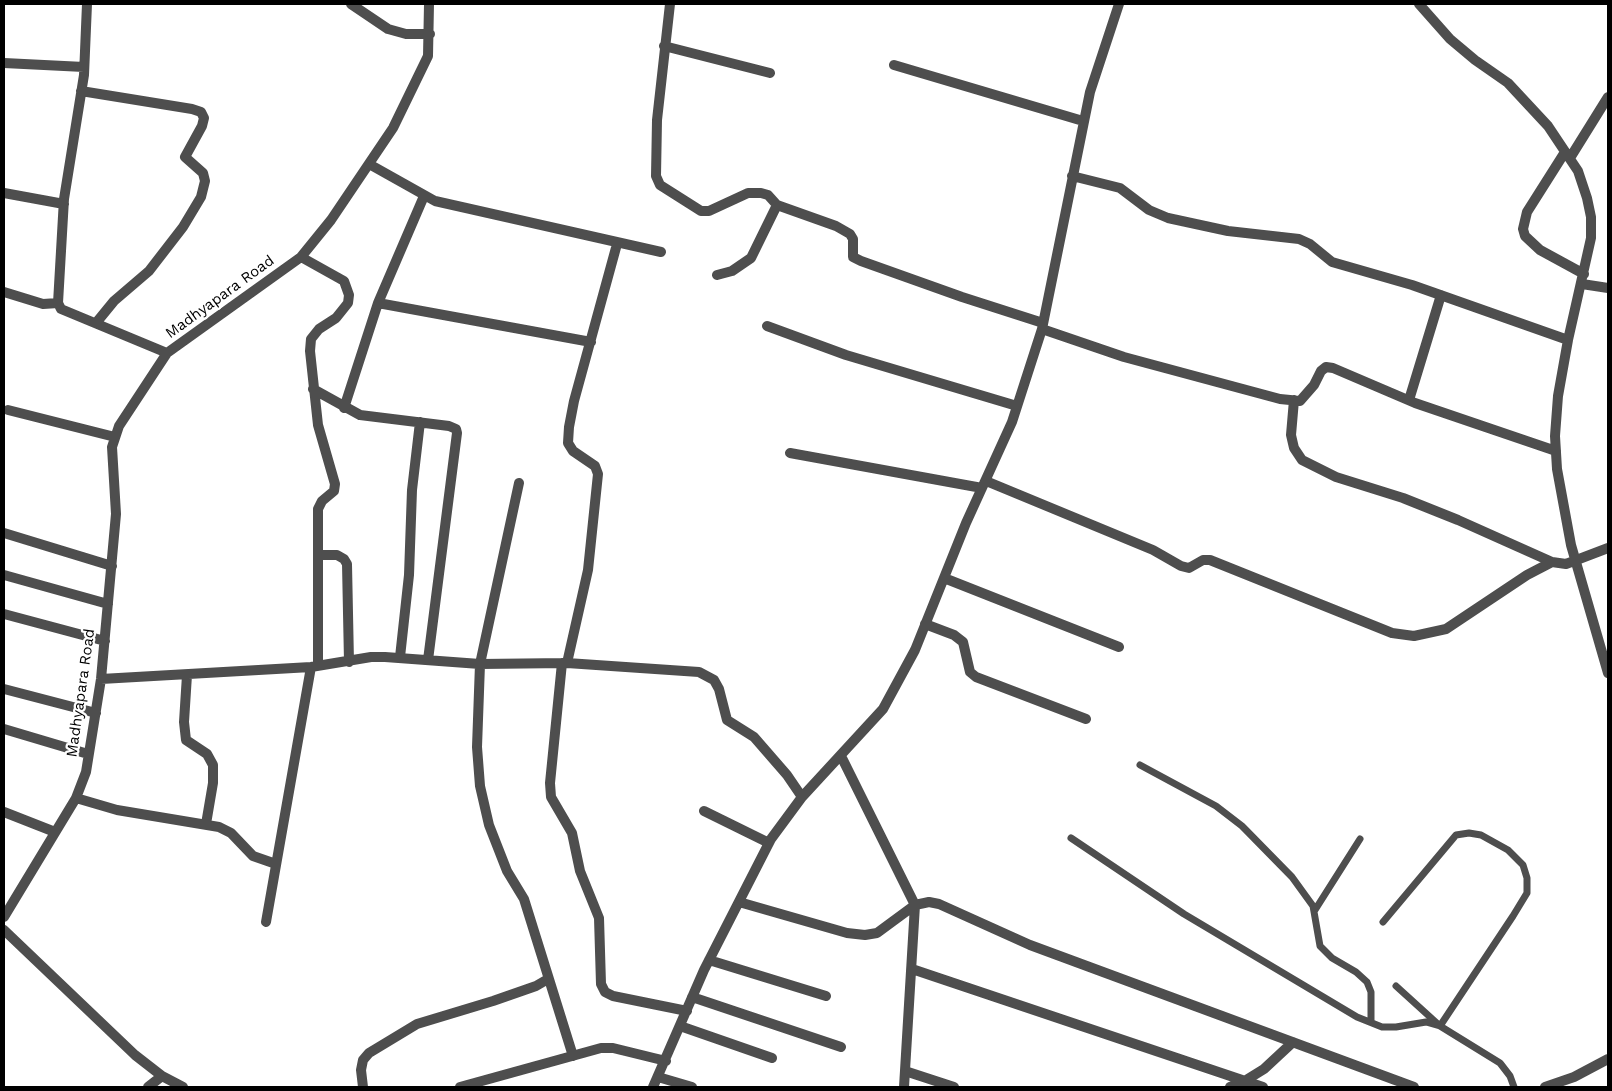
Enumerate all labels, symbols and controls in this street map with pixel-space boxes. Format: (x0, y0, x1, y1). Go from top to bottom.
street label: Madhyapara Road (162, 252, 278, 342)
street label: Madhyapara Road (63, 628, 99, 758)

